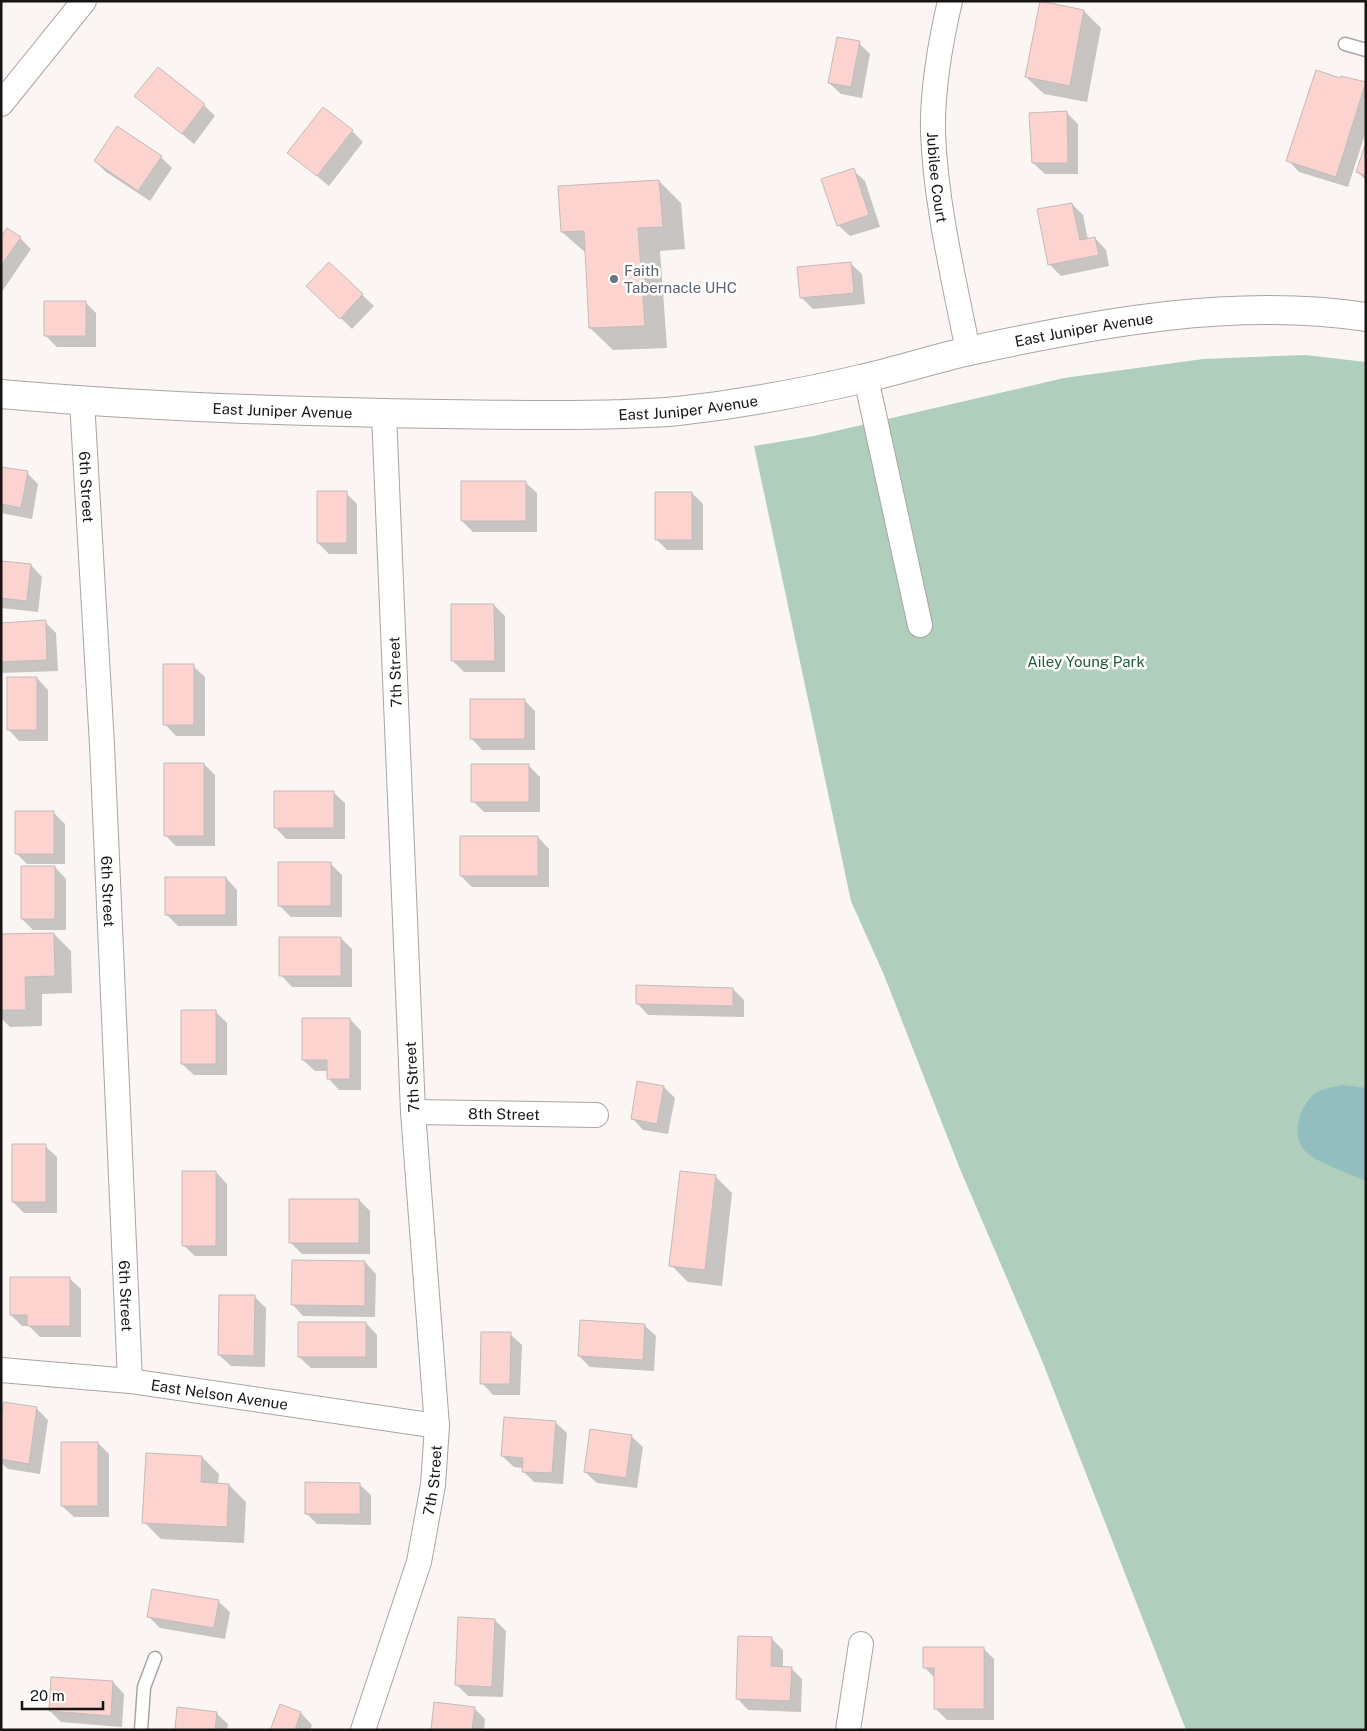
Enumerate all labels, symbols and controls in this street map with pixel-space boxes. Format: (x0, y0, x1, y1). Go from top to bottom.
street label: Jubilee Court (924, 132, 951, 224)
place label: Faith Tabernacle UHC (624, 262, 737, 296)
marker: Faith Tabernacle UHC (608, 273, 620, 285)
street label: East Juniper Avenue (1013, 309, 1154, 350)
street label: East Juniper Avenue (618, 391, 759, 423)
street label: East Juniper Avenue (212, 399, 353, 421)
street label: 6th Street (76, 451, 98, 523)
street label: 7th Street (385, 636, 405, 708)
park label: Ailey Young Park (1027, 653, 1145, 670)
street label: 6th Street (98, 855, 119, 927)
street label: 7th Street (402, 1041, 422, 1113)
street label: 8th Street (468, 1104, 540, 1123)
street label: 6th Street (116, 1260, 136, 1332)
street label: East Nelson Avenue (150, 1376, 289, 1413)
street label: 7th Street (419, 1444, 444, 1517)
scale bar (22, 1678, 104, 1710)
text: 20 m (30, 1687, 65, 1704)

